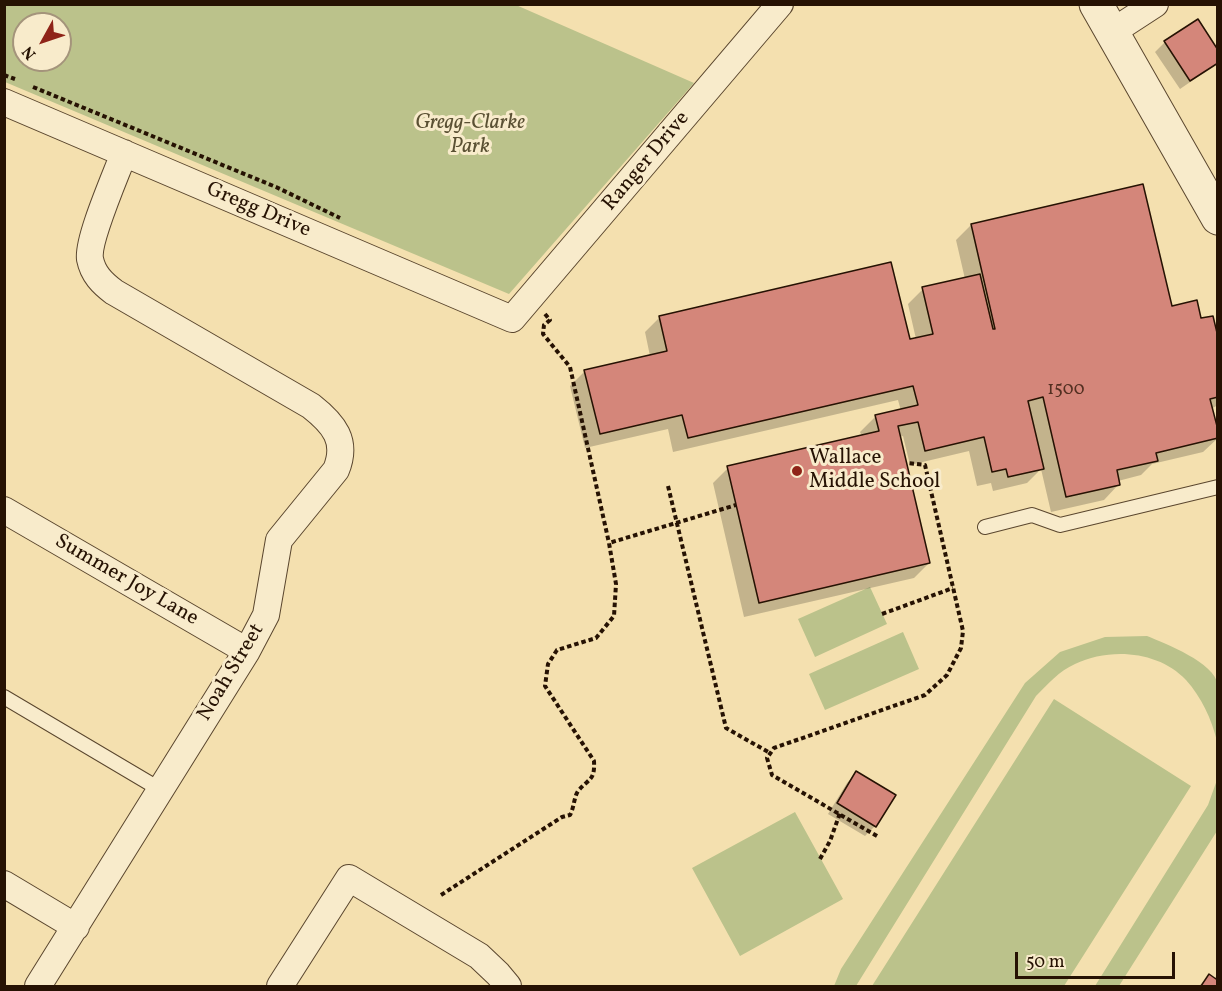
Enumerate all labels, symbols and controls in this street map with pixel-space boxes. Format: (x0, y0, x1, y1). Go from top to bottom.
north arrow (12, 12, 72, 72)
text: N (18, 41, 42, 64)
street label: Ranger Drive (598, 107, 696, 217)
park label: Gregg-Clarke Park (415, 111, 525, 161)
street label: Gregg Drive (202, 178, 314, 244)
house number: 1500 (1047, 380, 1085, 402)
place label: Wallace Middle School (809, 446, 940, 496)
marker: Wallace Middle School (790, 464, 804, 478)
street label: Summer Joy Lane (50, 530, 202, 632)
street label: Noah Street (193, 620, 271, 726)
scale bar (1018, 940, 1178, 978)
text: 50 m (1026, 950, 1065, 975)

